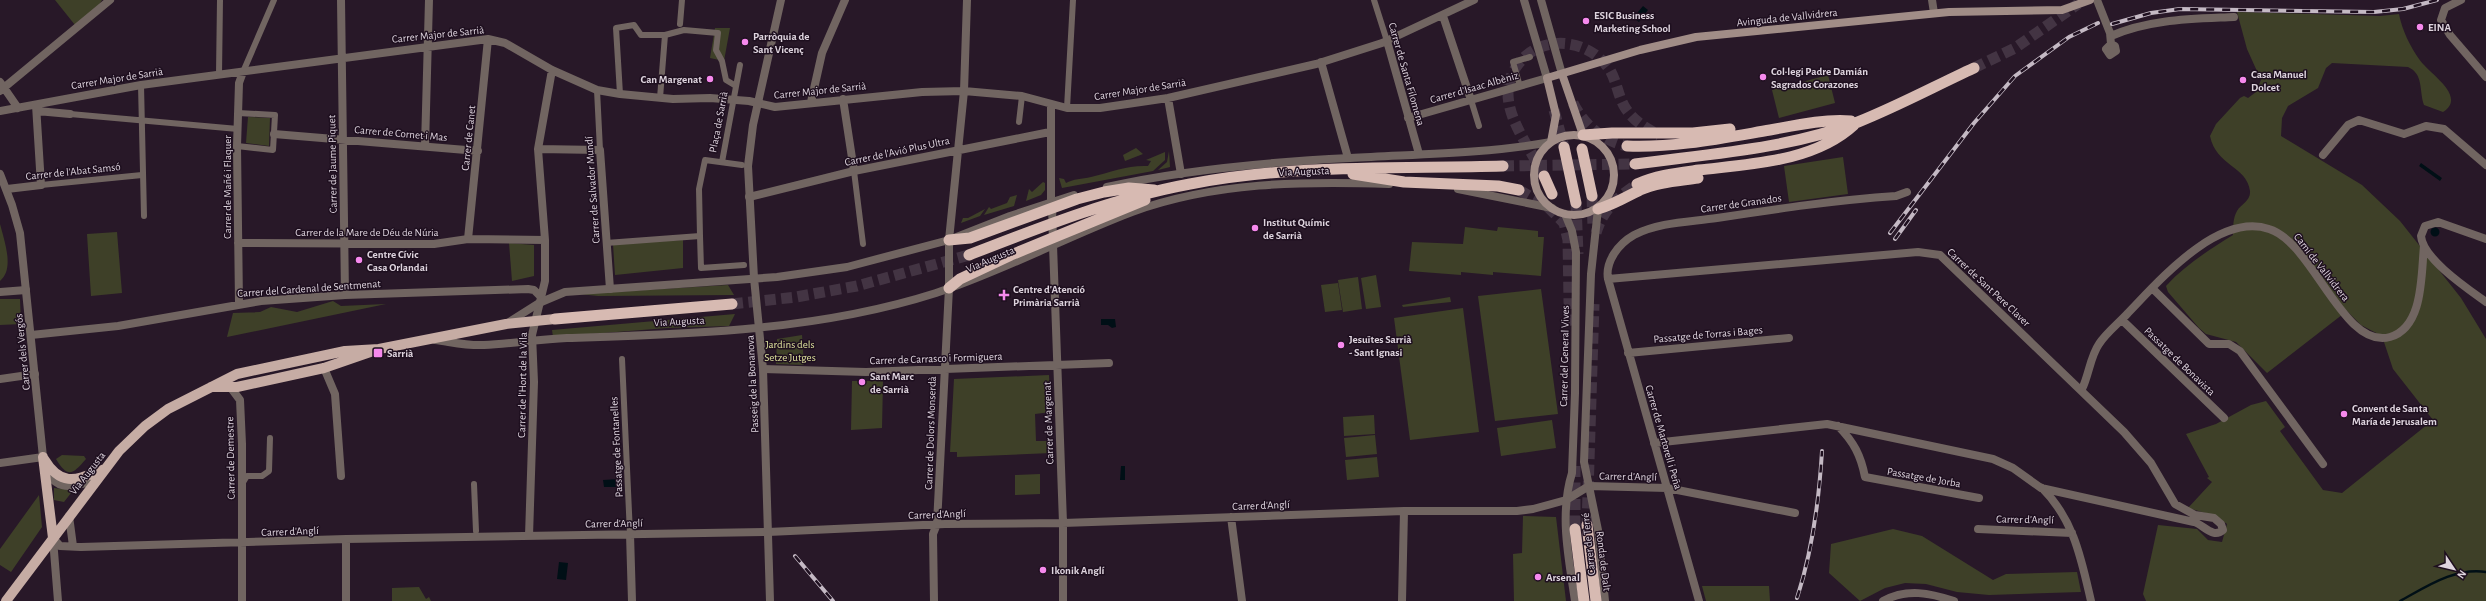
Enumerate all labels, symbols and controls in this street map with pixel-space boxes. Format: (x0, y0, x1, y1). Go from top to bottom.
street label: Avinguda de Vallvidrera (1736, 7, 1838, 28)
place label: ESIC Business Marketing School (1594, 10, 1671, 34)
marker: ESIC Business Marketing School (1581, 16, 1591, 26)
street label: Carrer de Santa Filomena (1386, 21, 1427, 127)
marker: EINA (2415, 22, 2425, 32)
place label: EINA (2428, 22, 2451, 33)
street label: Carrer Major de Sarrià (391, 24, 485, 45)
place label: Parròquia de Sant Vicenç (753, 31, 809, 55)
marker: Parròquia de Sant Vicenç (740, 37, 750, 47)
street label: Carrer Major de Sarrià (70, 66, 164, 91)
place label: Col·legi Padre Damián Sagrados Corazones (1771, 66, 1868, 90)
street label: Carrer d'Isaac Albèniz (1429, 69, 1520, 105)
place label: Casa Manuel Dolcet (2251, 69, 2307, 93)
marker: Col·legi Padre Damián Sagrados Corazones (1758, 72, 1768, 82)
place label: Can Margenat (640, 74, 702, 85)
marker: Can Margenat (705, 74, 715, 84)
marker: Casa Manuel Dolcet (2238, 75, 2248, 85)
street label: Carrer Major de Sarrià (1093, 77, 1187, 102)
street label: Carrer Major de Sarrià (773, 80, 867, 101)
street label: Plaça de Sarrià (707, 91, 730, 154)
street label: Carrer de Canet (460, 104, 477, 171)
street label: Carrer de Jaume Piquet (326, 114, 339, 213)
street label: Carrer de Cornet i Mas (354, 124, 448, 143)
street label: Carrer de Mañé i Flaquer (222, 135, 233, 239)
street label: Carrer de l'Avió Plus Ultra (844, 135, 951, 168)
street label: Carrer de Salvador Mundí (583, 136, 602, 244)
street label: Carrer de l'Abat Samsó (25, 161, 121, 182)
street label: Via Augusta (1278, 165, 1330, 178)
street label: Carrer de Granados (1700, 192, 1782, 215)
place label: Institut Químic de Sarrià (1263, 217, 1330, 241)
marker: Institut Químic de Sarrià (1250, 223, 1260, 233)
street label: Carrer de la Mare de Déu de Núria (295, 227, 439, 238)
street label: Camí de Vallvidrera (2292, 231, 2351, 303)
street label: Via Augusta (965, 244, 1016, 275)
street label: Carrer de Sant Pere Claver (1945, 246, 2033, 329)
place label: Centre Cívic Casa Orlandai (367, 249, 428, 273)
marker: Centre Cívic Casa Orlandai (354, 255, 364, 265)
street label: Carrer del Cardenal de Sentmenat (237, 278, 382, 299)
place label: Centre d'Atenció Primària Sarrià (1013, 284, 1086, 308)
marker: Centre d'Atenció Primària Sarrià (998, 289, 1010, 301)
street label: Carrer del General Vives (1558, 305, 1571, 407)
street label: Carrer dels Vergós (13, 313, 32, 391)
street label: Via Augusta (653, 315, 705, 328)
street label: Passatge de Torras i Bages (1653, 324, 1763, 345)
street label: Passatge de Bonavista (2142, 325, 2217, 398)
street label: Carrer de l'Hort de la Vila (516, 332, 529, 438)
place label: Jesuïtes Sarrià - Sant Ignasi (1349, 334, 1412, 358)
street label: Passeig de la Bonanova (744, 335, 761, 433)
park label: Jardins dels Setze Jutges (764, 339, 816, 363)
marker: Jesuïtes Sarrià - Sant Ignasi (1336, 340, 1346, 350)
marker: Sarrià (372, 347, 384, 359)
place label: Sarrià (387, 348, 414, 359)
street label: Carrer de Carrasco i Formiguera (869, 351, 1003, 366)
place label: Sant Marc de Sarrià (870, 371, 914, 395)
street label: Carrer de Dolors Monserdà (923, 376, 938, 490)
marker: Sant Marc de Sarrià (857, 377, 867, 387)
street label: Carrer de Margenat (1042, 381, 1055, 464)
street label: Carrer de Martorell i Peña (1643, 384, 1684, 491)
street label: Passatge de Fontanelles (608, 396, 625, 498)
place label: Convent de Santa María de Jerusalem (2352, 403, 2437, 427)
marker: Convent de Santa María de Jerusalem (2339, 409, 2349, 419)
street label: Carrer de Demestre (224, 416, 237, 500)
street label: Via Augusta (67, 450, 107, 497)
street label: Passatge de Jorba (1886, 466, 1962, 489)
street label: Carrer d'Anglí (1599, 470, 1657, 483)
street label: Carrer d'Anglí (1232, 499, 1290, 512)
street label: Carrer d'Anglí (908, 508, 966, 521)
street label: Carrer de Terré (1580, 512, 1597, 576)
street label: Carrer d'Anglí (1996, 513, 2054, 526)
street label: Carrer d'Anglí (585, 517, 643, 530)
street label: Carrer d'Anglí (261, 525, 319, 538)
street label: Ronda de Dalt (1594, 530, 1613, 592)
north arrow (2434, 549, 2474, 589)
marker: Ikonik Anglí (1038, 565, 1048, 575)
place label: Ikonik Anglí (1051, 565, 1106, 576)
text: N (2455, 568, 2468, 581)
marker: Arsenal (1533, 572, 1543, 582)
place label: Arsenal (1546, 572, 1580, 583)

